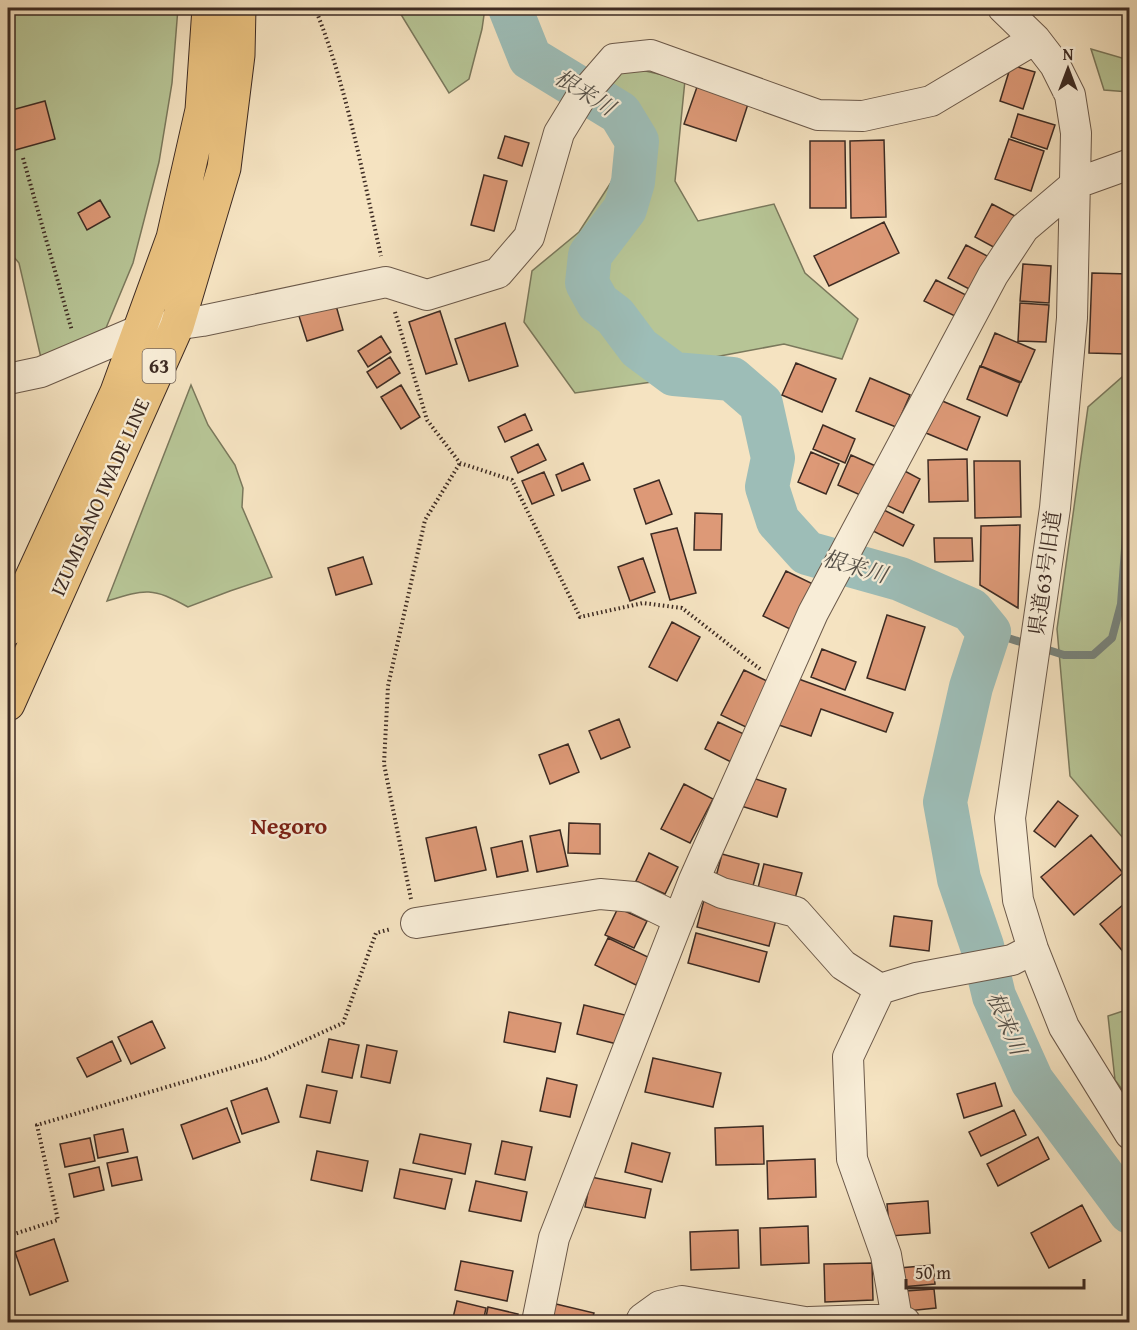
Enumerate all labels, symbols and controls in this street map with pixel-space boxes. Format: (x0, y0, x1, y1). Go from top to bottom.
north arrow (1038, 39, 1098, 99)
text: N (1063, 42, 1074, 66)
water label: 根来川 (549, 61, 623, 124)
road number: 63 (142, 349, 176, 383)
street label: IZUMISANO IWADE LINE (42, 393, 157, 601)
street label: 県道63号旧道 (1020, 509, 1069, 637)
water label: 根来川 (819, 542, 893, 591)
district label: Negoro (251, 808, 328, 843)
water label: 根来川 (979, 986, 1035, 1061)
scale bar (906, 1252, 1084, 1290)
text: 50 m (915, 1259, 951, 1286)

